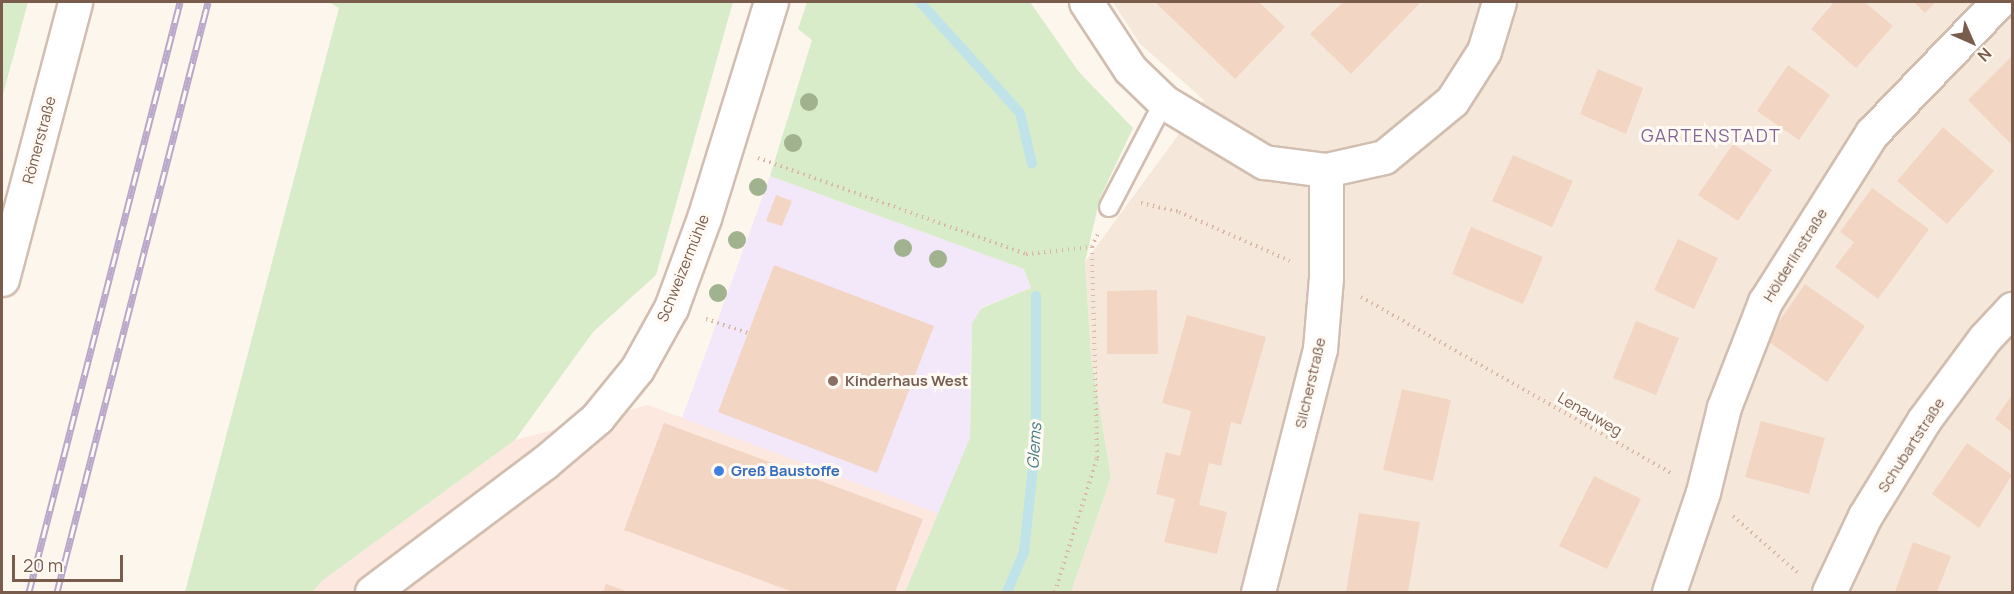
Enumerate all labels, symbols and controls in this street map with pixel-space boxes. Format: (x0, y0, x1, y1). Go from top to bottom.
north arrow (1942, 12, 2002, 72)
text: N (1973, 43, 1997, 67)
street label: Römerstraße (19, 94, 59, 186)
district label: GARTENSTADT (1641, 124, 1781, 146)
street label: Hölderlinstraße (1759, 205, 1831, 305)
street label: Schweizermühle (653, 212, 713, 324)
street label: Silcherstraße (1291, 336, 1329, 430)
place label: Kinderhaus West (845, 372, 968, 390)
marker: Kinderhaus West (826, 374, 840, 388)
street label: Lenauweg (1555, 388, 1625, 440)
street label: Schubartstraße (1874, 394, 1948, 496)
water label: Glems (1023, 422, 1045, 470)
place label: Greß Baustoffe (731, 462, 840, 480)
marker: Greß Baustoffe (712, 464, 726, 478)
scale bar (15, 543, 126, 581)
text: 20 m (23, 553, 63, 577)

